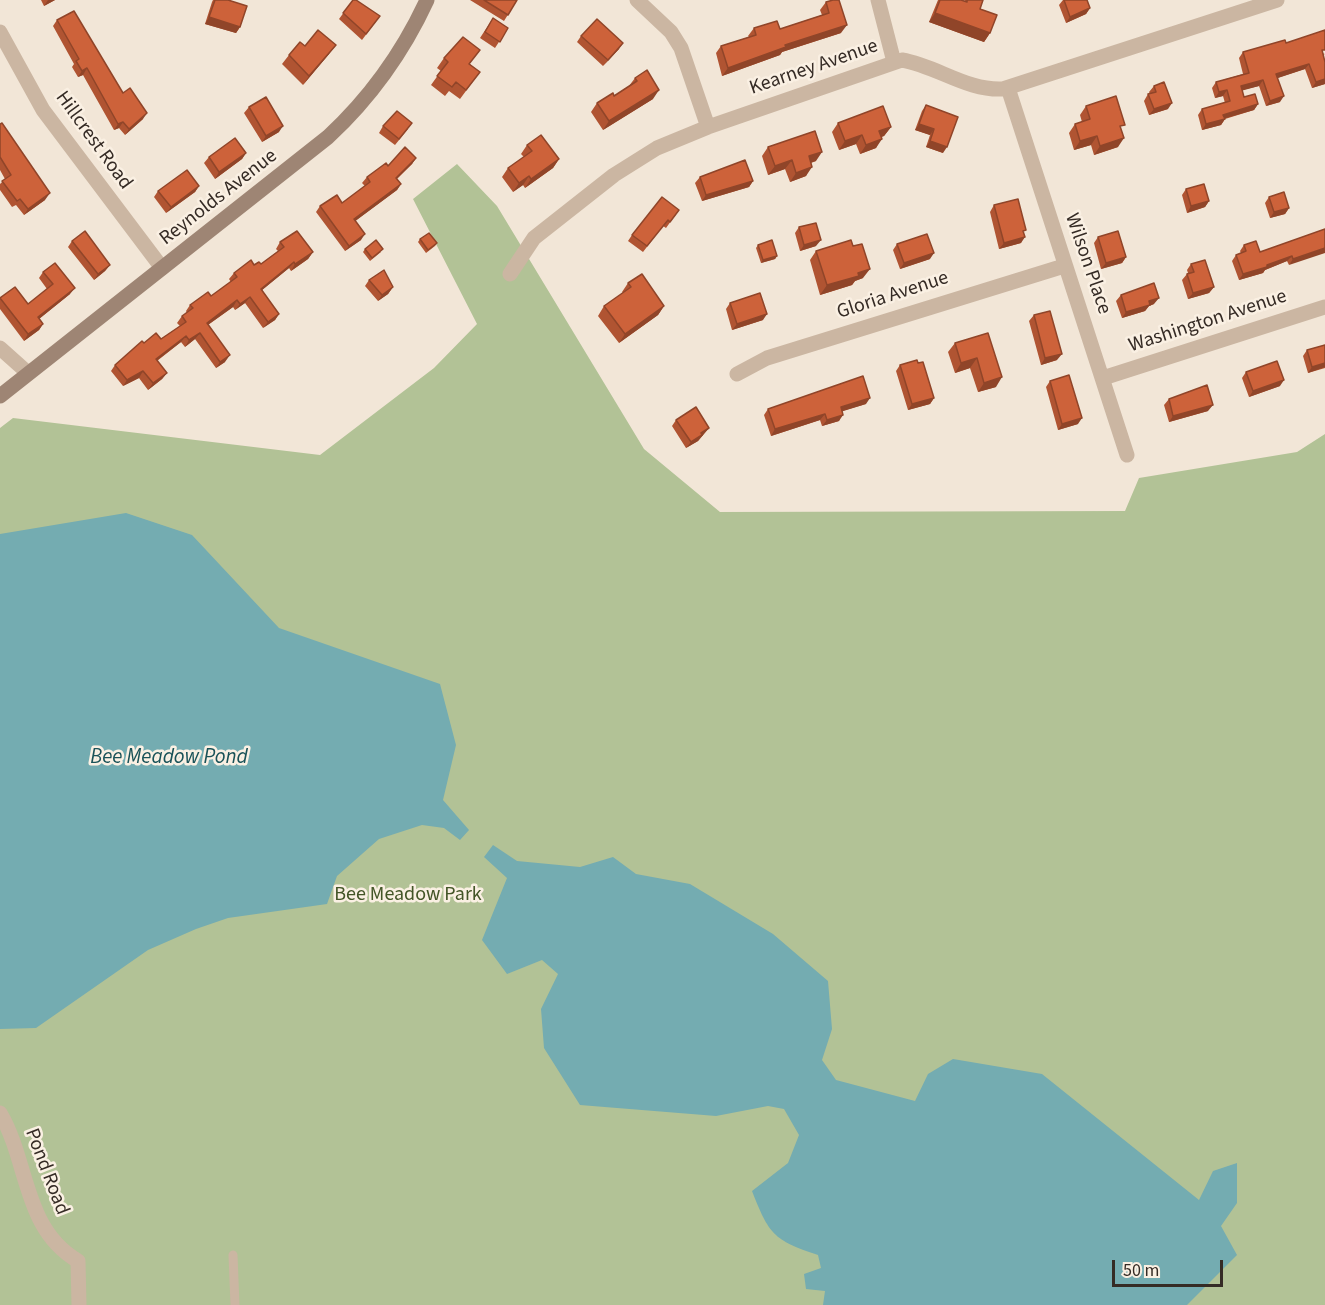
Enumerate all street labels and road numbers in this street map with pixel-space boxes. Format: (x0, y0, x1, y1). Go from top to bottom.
street label: Kearney Avenue (747, 35, 881, 101)
street label: Hillcrest Road (49, 87, 137, 195)
street label: Reynolds Avenue (155, 145, 283, 251)
street label: Wilson Place (1059, 210, 1115, 318)
street label: Gloria Avenue (834, 267, 952, 325)
street label: Washington Avenue (1126, 285, 1290, 359)
street label: Pond Road (19, 1125, 73, 1219)

